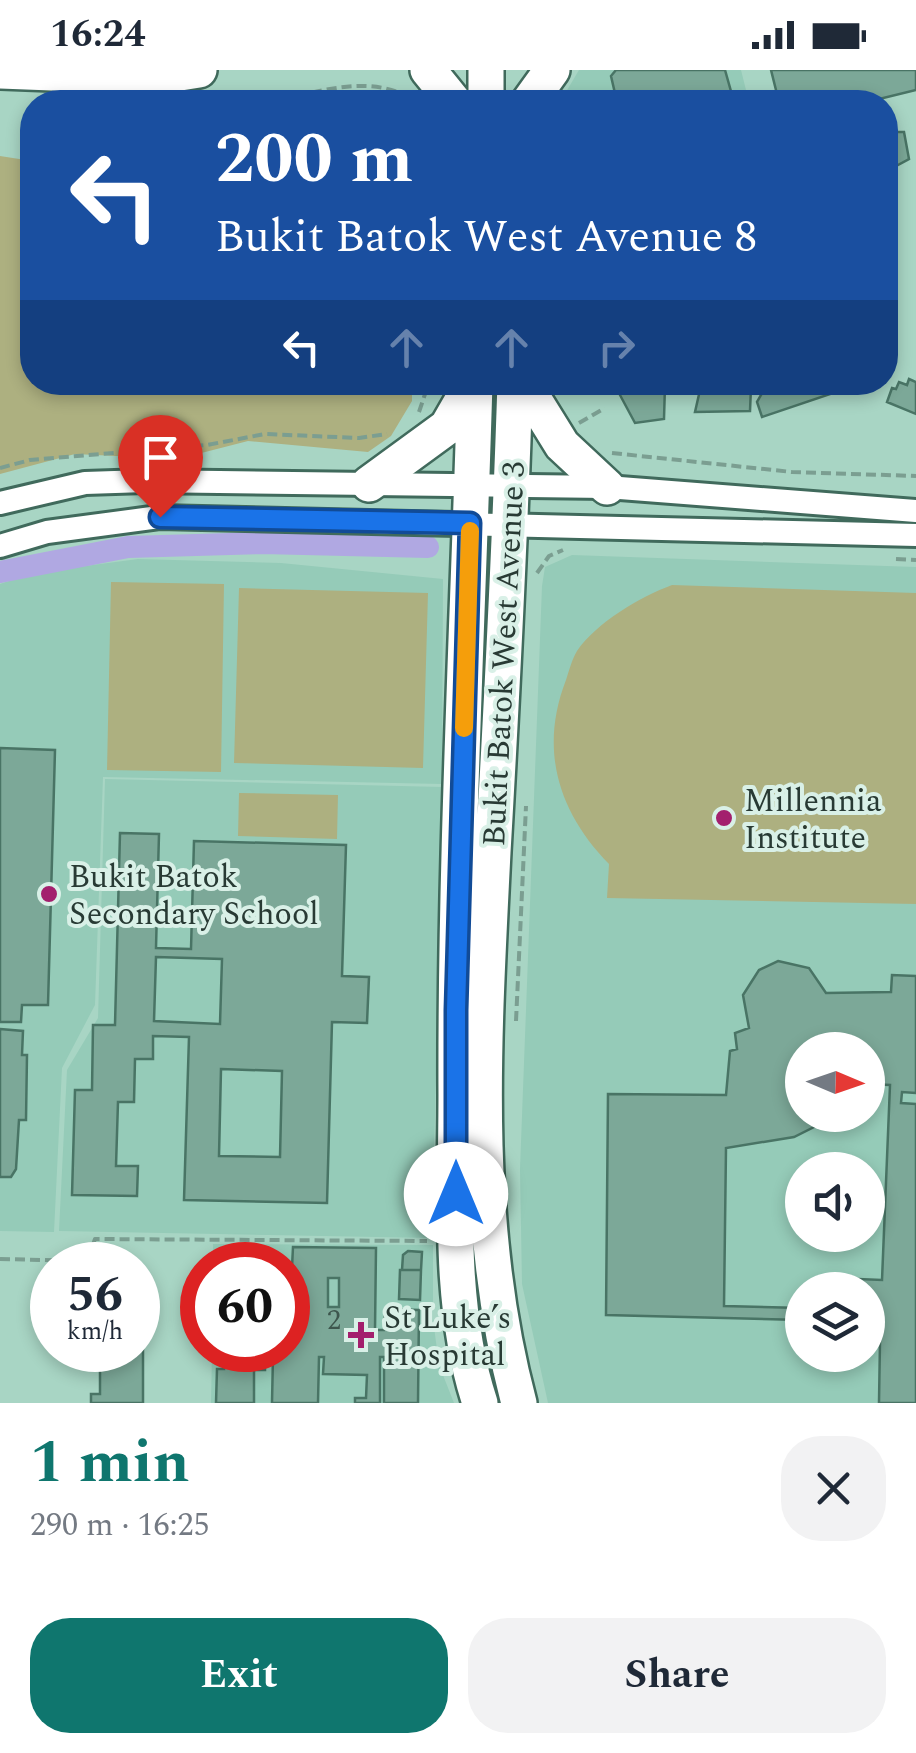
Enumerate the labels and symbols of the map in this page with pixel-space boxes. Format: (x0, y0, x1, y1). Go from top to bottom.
pin (118, 415, 203, 518)
street label: Bukit Batok West Avenue 3 (470, 460, 539, 848)
place label: Millennia Institute (744, 777, 882, 863)
marker: Millennia Institute (713, 807, 735, 829)
place label: Bukit Batok Secondary School (69, 853, 319, 939)
marker: Bukit Batok Secondary School (38, 883, 60, 905)
north arrow (785, 1032, 885, 1132)
position arrow (404, 1142, 508, 1246)
speed limit sign: 60 (180, 1242, 310, 1372)
place label: St Luke’s Hospital (384, 1294, 511, 1380)
house number: 2 (327, 1299, 341, 1342)
marker: St Luke’s Hospital (348, 1322, 374, 1348)

